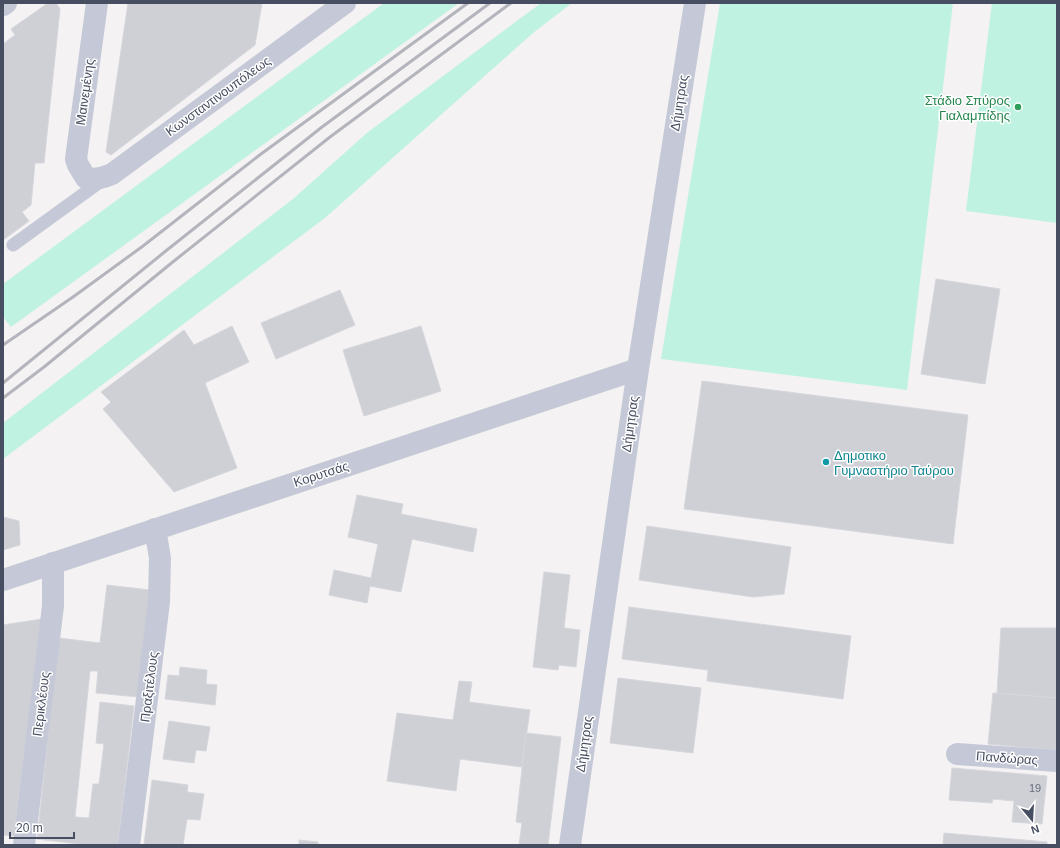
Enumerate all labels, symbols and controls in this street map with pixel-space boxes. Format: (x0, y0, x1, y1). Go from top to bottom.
street label: Κωνσταντινουπόλεως (163, 53, 273, 139)
street label: Μαινεμένης (73, 58, 97, 126)
street label: Δήμητρας (667, 74, 691, 132)
place label: Στάδιο Σπύρος Γιαλαμπίδης (925, 93, 1010, 123)
marker: Στάδιο Σπύρος Γιαλαμπίδης (1013, 102, 1023, 112)
street label: Δήμητρας (619, 395, 641, 453)
place label: Δημοτικο Γυμναστήριο Ταύρου (834, 448, 954, 478)
marker: Δημοτικο Γυμναστήριο Ταύρου (821, 457, 831, 467)
street label: Κορυτσάς (292, 458, 350, 490)
street label: Πραξιτέλους (137, 651, 161, 723)
street label: Περικλέους (30, 671, 52, 737)
street label: Δήμητρας (573, 715, 595, 773)
street label: Πανδώρας (976, 748, 1038, 768)
house number: 19 (1029, 782, 1041, 794)
north arrow (1012, 800, 1052, 840)
scale bar (10, 814, 74, 840)
text: 20 m (16, 821, 43, 835)
text: N (1029, 823, 1041, 836)

